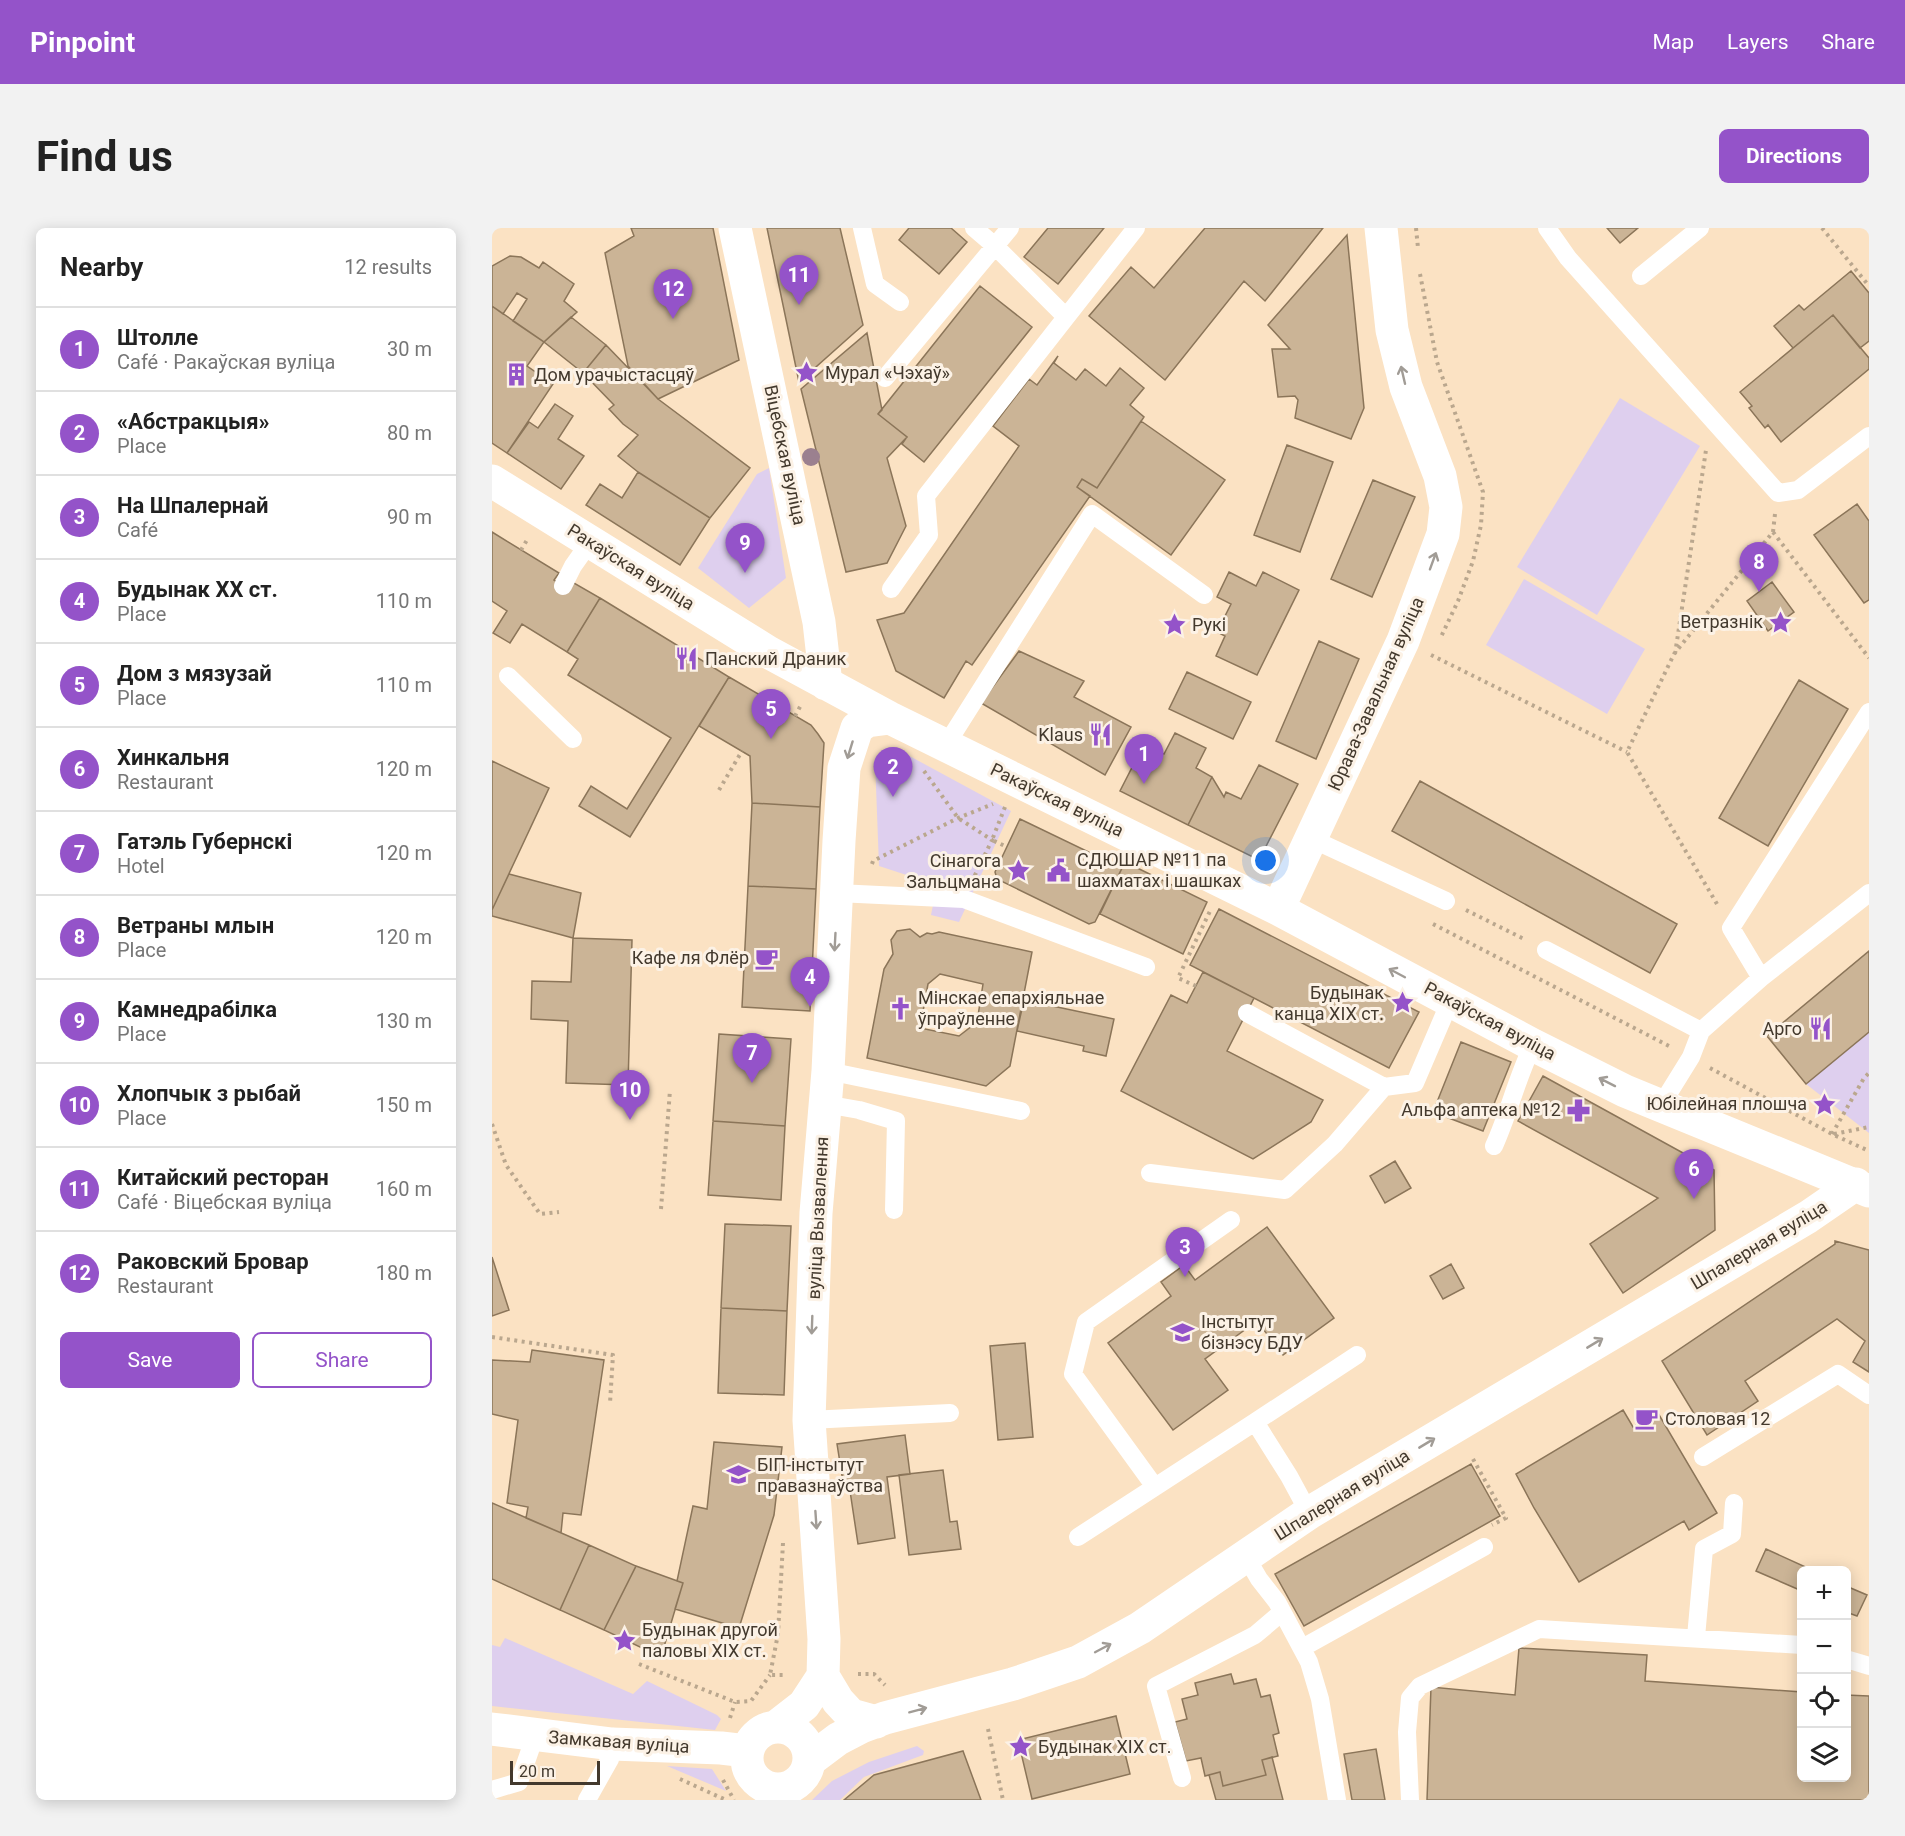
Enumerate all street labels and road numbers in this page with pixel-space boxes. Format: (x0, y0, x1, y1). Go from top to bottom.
street label: Віцебская вуліца (760, 383, 811, 527)
street label: Ракаўская вуліца (564, 519, 699, 614)
street label: Юрава-Завальная вуліца (1323, 594, 1428, 794)
street label: Ракаўская вуліца (987, 758, 1127, 841)
street label: Ракаўская вуліца (1421, 977, 1560, 1064)
street label: вуліца Вызвалення (803, 1136, 832, 1300)
street label: Шпалерная вуліца (1687, 1196, 1831, 1294)
street label: Шпалерная вуліца (1270, 1445, 1413, 1545)
street label: Замкавая вуліца (548, 1726, 690, 1757)

